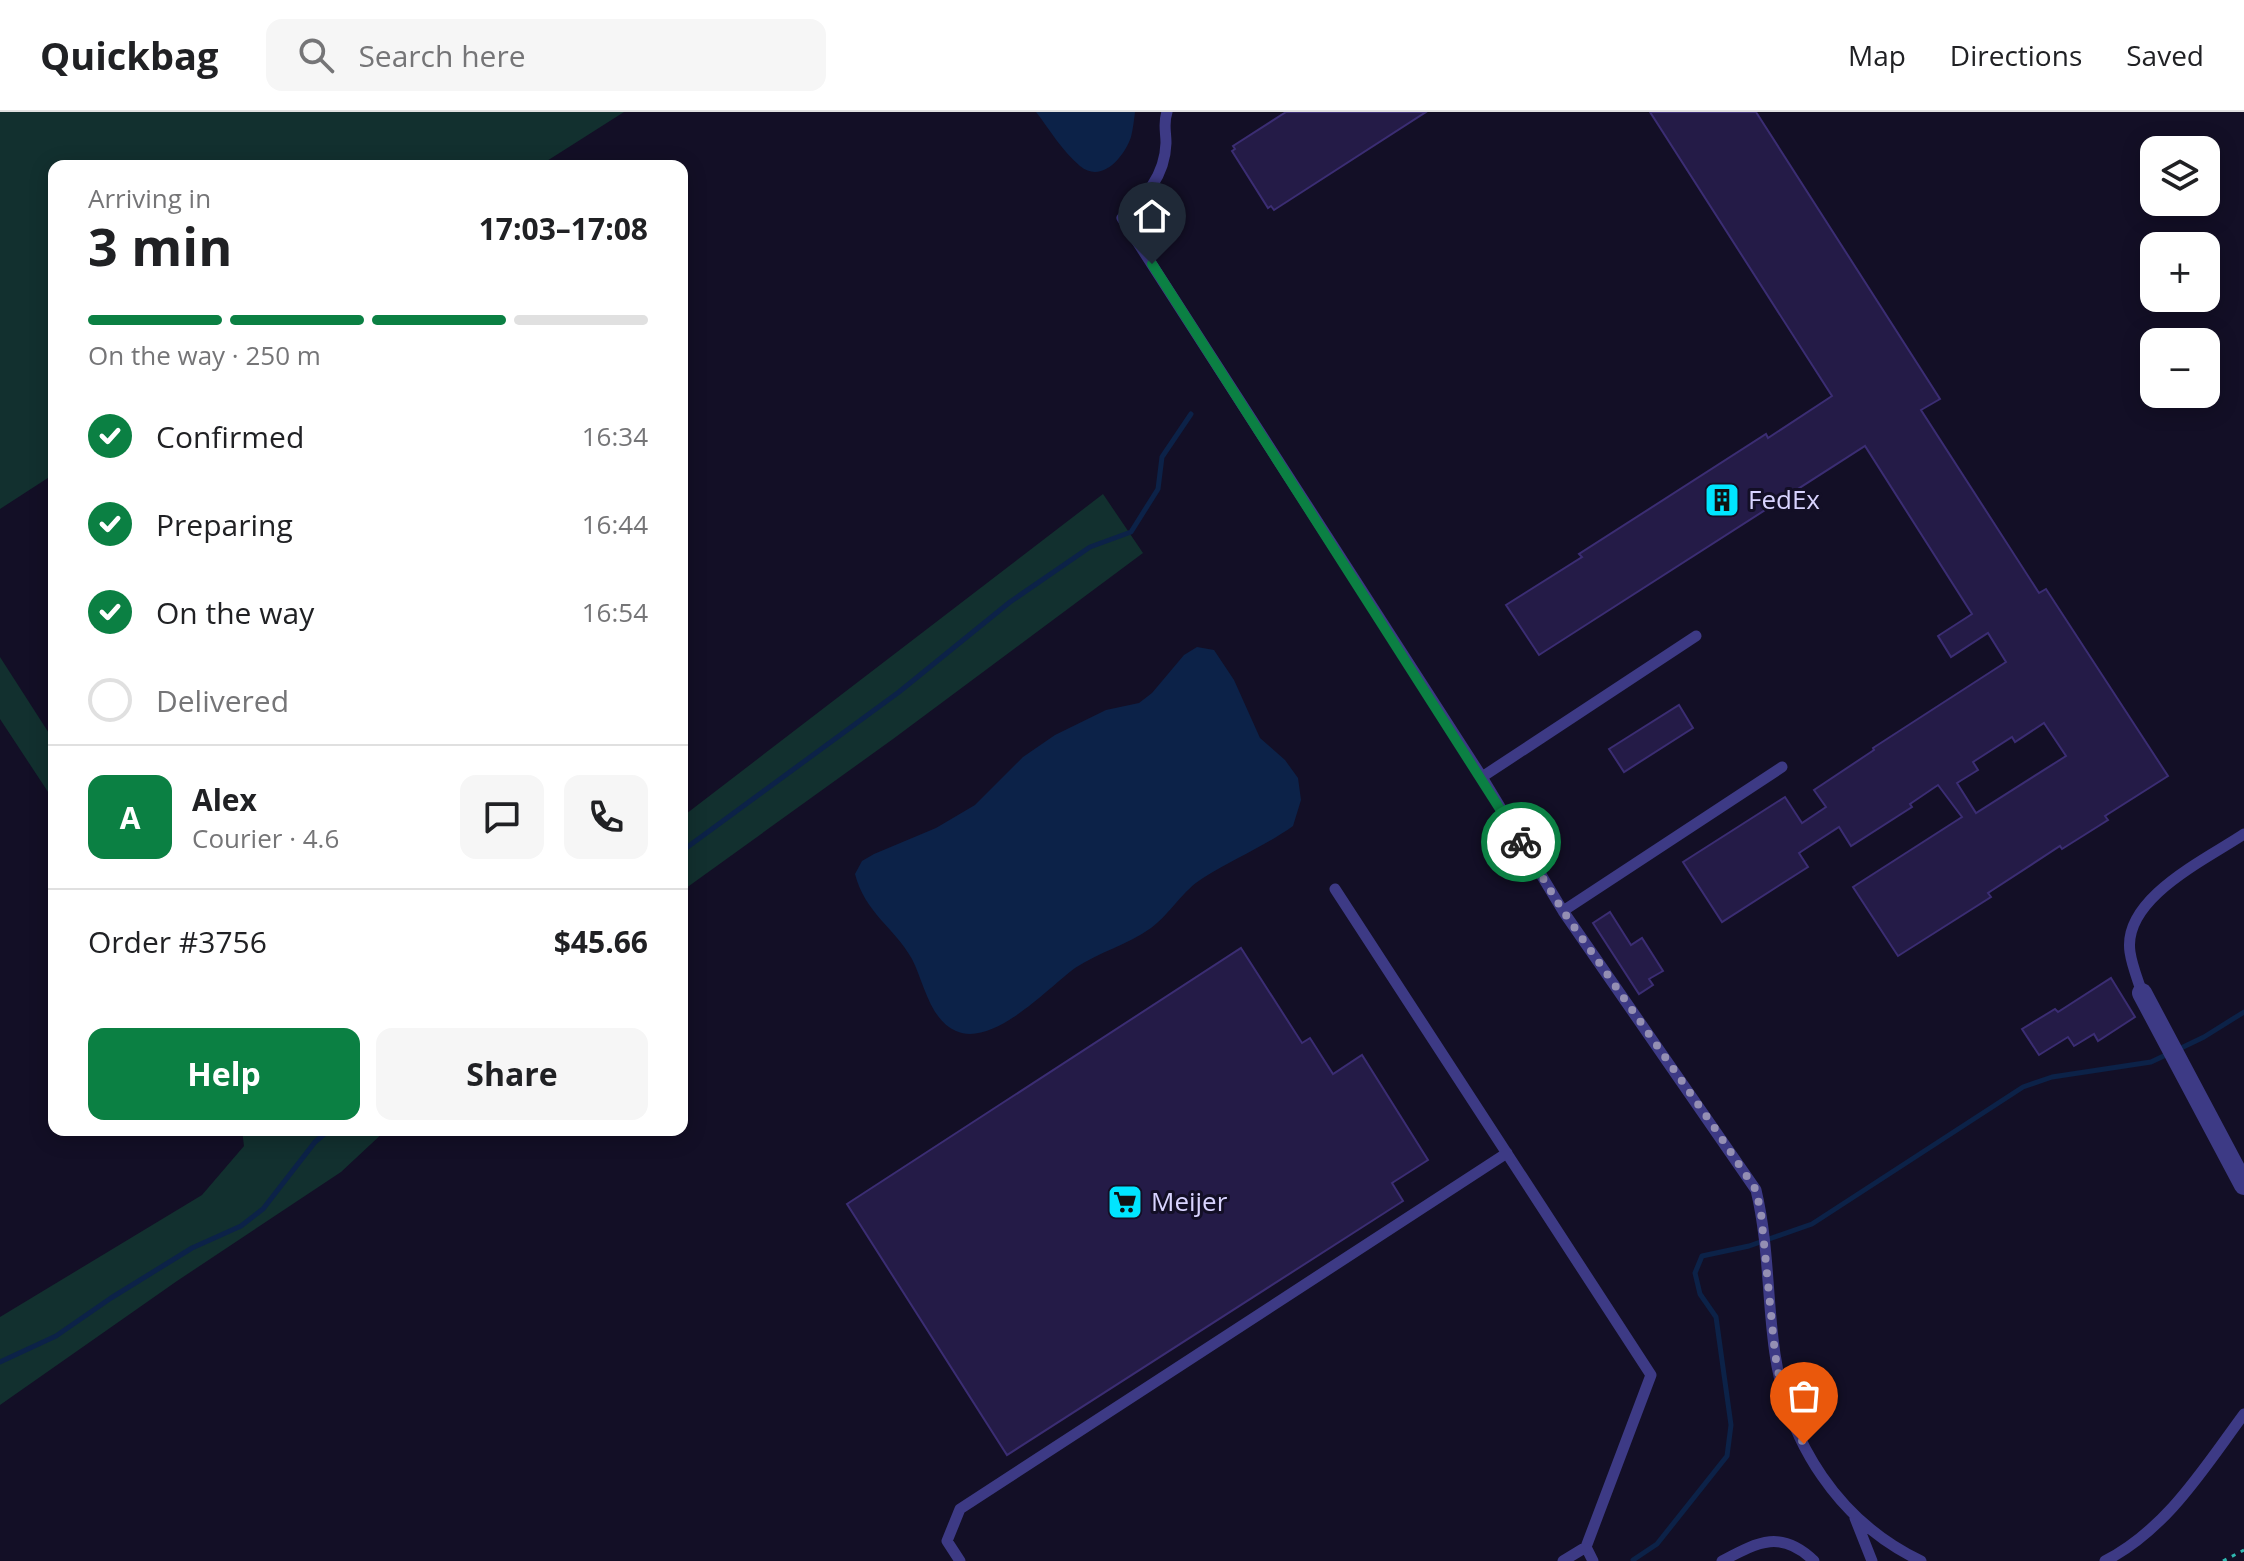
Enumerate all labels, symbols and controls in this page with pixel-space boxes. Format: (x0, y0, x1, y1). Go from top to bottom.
search box (266, 19, 826, 91)
text: Quickbag (40, 29, 218, 81)
icon: search (294, 33, 338, 77)
text: Search here (358, 35, 526, 76)
text: Map (1848, 36, 1906, 74)
text: Directions (1950, 36, 2082, 74)
text: Saved (2126, 36, 2204, 74)
map controls (2140, 136, 2220, 408)
button: layers (2140, 136, 2220, 216)
text: Arriving in (88, 180, 211, 216)
pin (1118, 182, 1186, 264)
icon: home (1130, 194, 1174, 238)
text: 17:03–17:08 (479, 208, 648, 249)
text: 3 min (88, 210, 232, 281)
button: + (2140, 232, 2220, 312)
button: − (2140, 328, 2220, 408)
text: On the way · 250 m (88, 337, 321, 373)
icon: check (88, 414, 132, 458)
text: Confirmed (156, 416, 304, 457)
text: 16:34 (582, 418, 648, 454)
building icon: FedEx (1703, 481, 1741, 519)
place label: FedEx (1748, 481, 1820, 517)
icon: check (88, 502, 132, 546)
text: Preparing (156, 504, 293, 545)
text: 16:44 (582, 506, 648, 542)
icon: check (88, 590, 132, 634)
text: On the way (156, 592, 314, 633)
text: 16:54 (582, 594, 648, 630)
text: Delivered (156, 680, 289, 721)
button: chat (460, 775, 544, 859)
button: phone (564, 775, 648, 859)
text: Alex (192, 779, 257, 820)
text: A (120, 797, 140, 838)
courier (1481, 802, 1561, 882)
text: Courier · 4.6 (192, 820, 339, 856)
icon: bike (1499, 820, 1543, 864)
text: Order #3756 (88, 921, 267, 962)
text: $45.66 (554, 921, 648, 962)
button: Help (88, 1028, 360, 1120)
button: Share (376, 1028, 648, 1120)
supermarket icon: Meijer (1106, 1183, 1144, 1221)
place label: Meijer (1151, 1183, 1228, 1219)
pin (1770, 1362, 1838, 1444)
icon: bag (1782, 1374, 1826, 1418)

